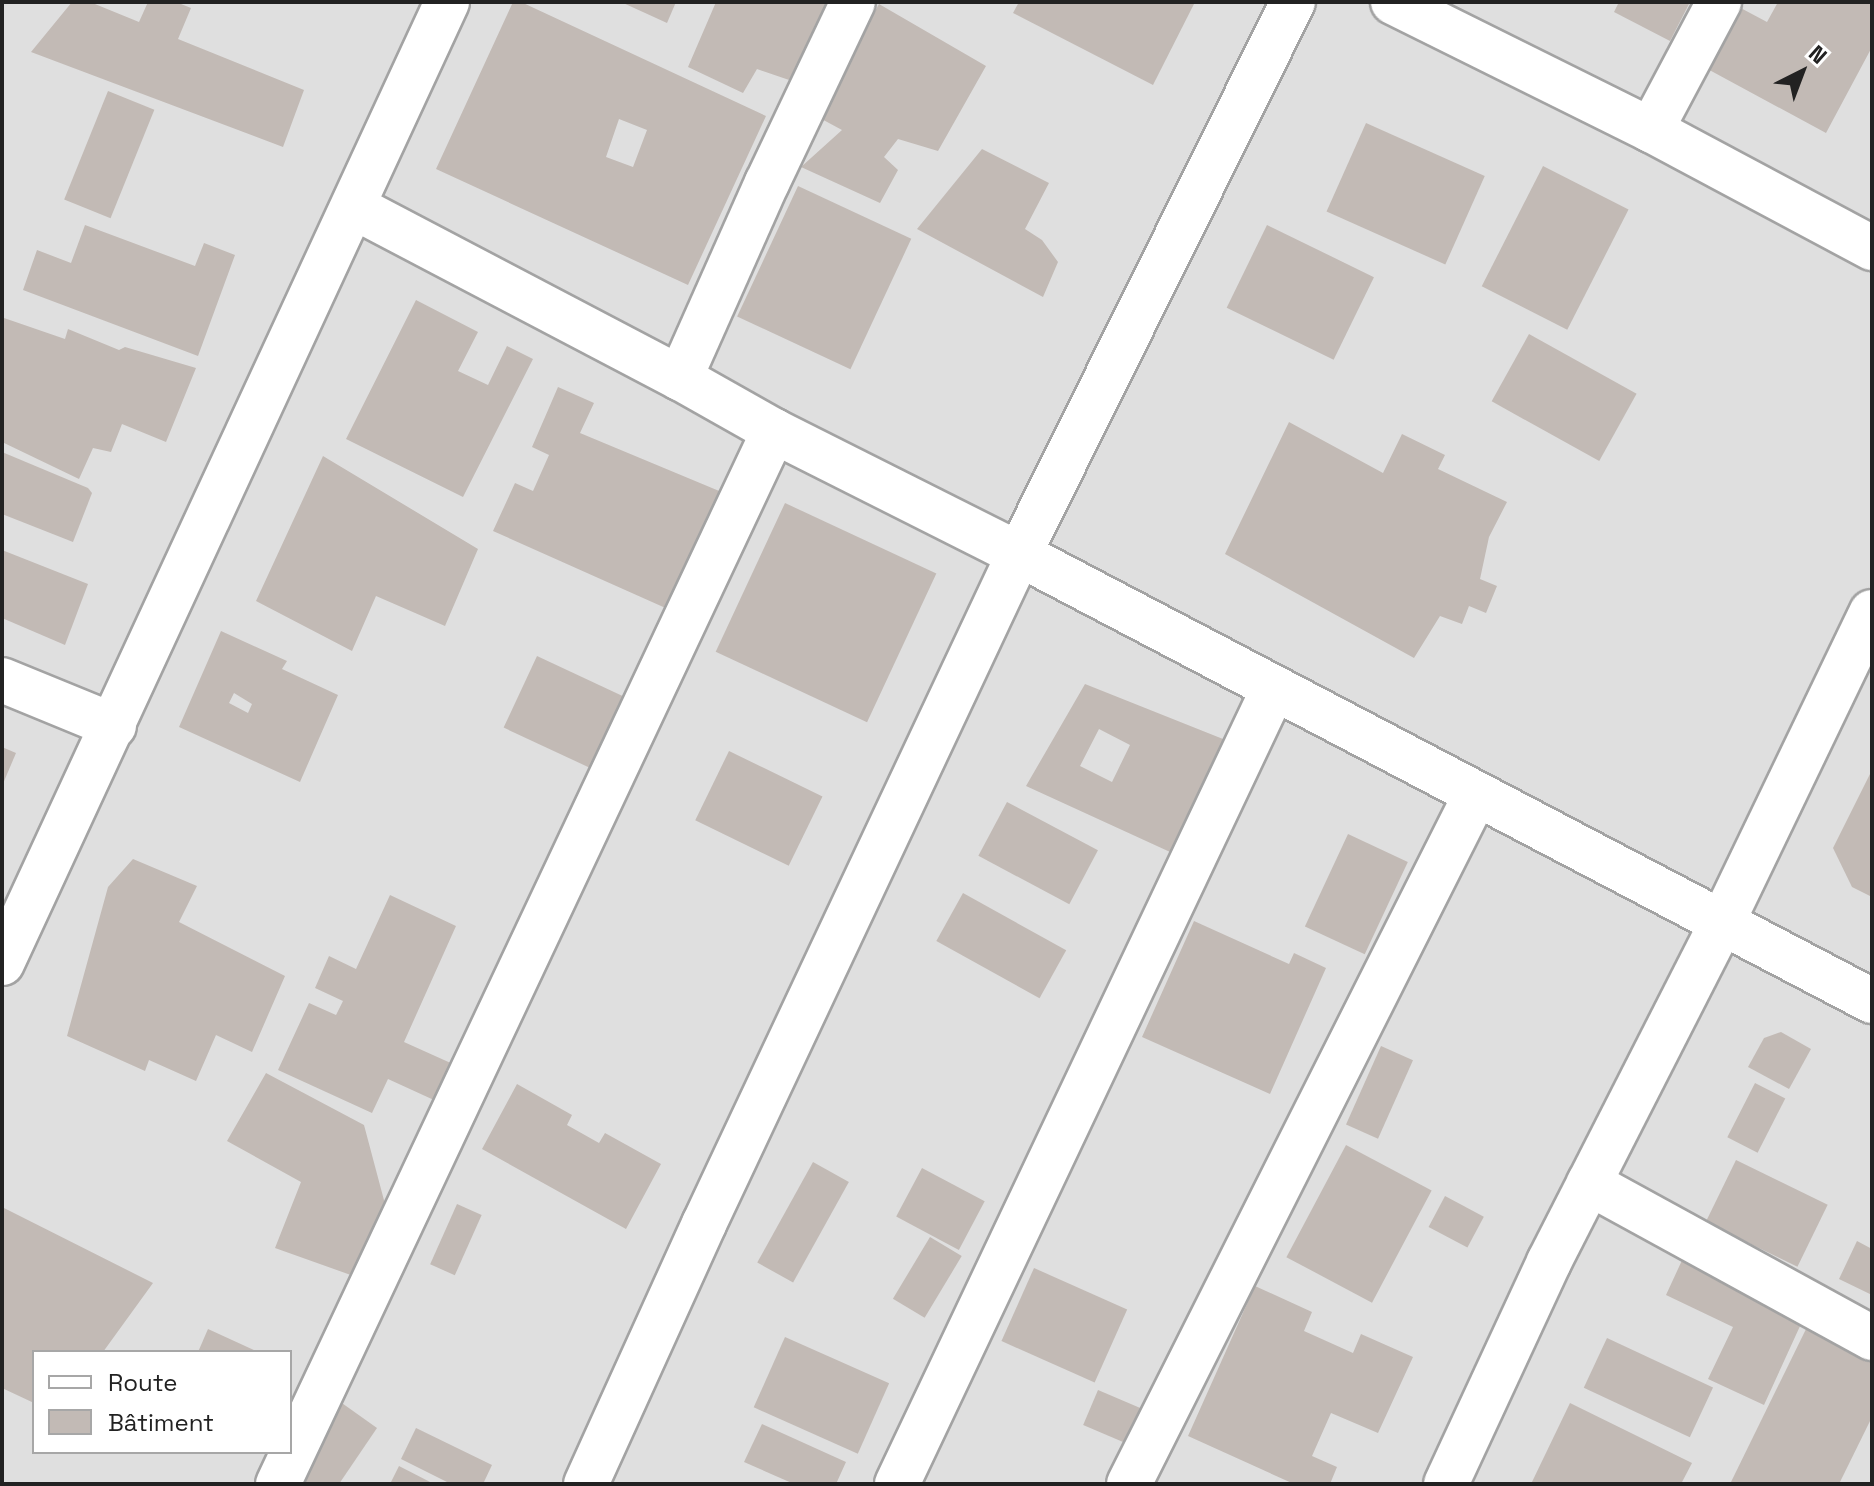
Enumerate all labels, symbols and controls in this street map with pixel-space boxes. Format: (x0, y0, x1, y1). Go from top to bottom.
north arrow (1762, 32, 1842, 112)
text: N (1803, 39, 1833, 70)
legend (32, 1350, 292, 1454)
text: Route (108, 1367, 177, 1398)
text: Bâtiment (108, 1407, 214, 1438)

